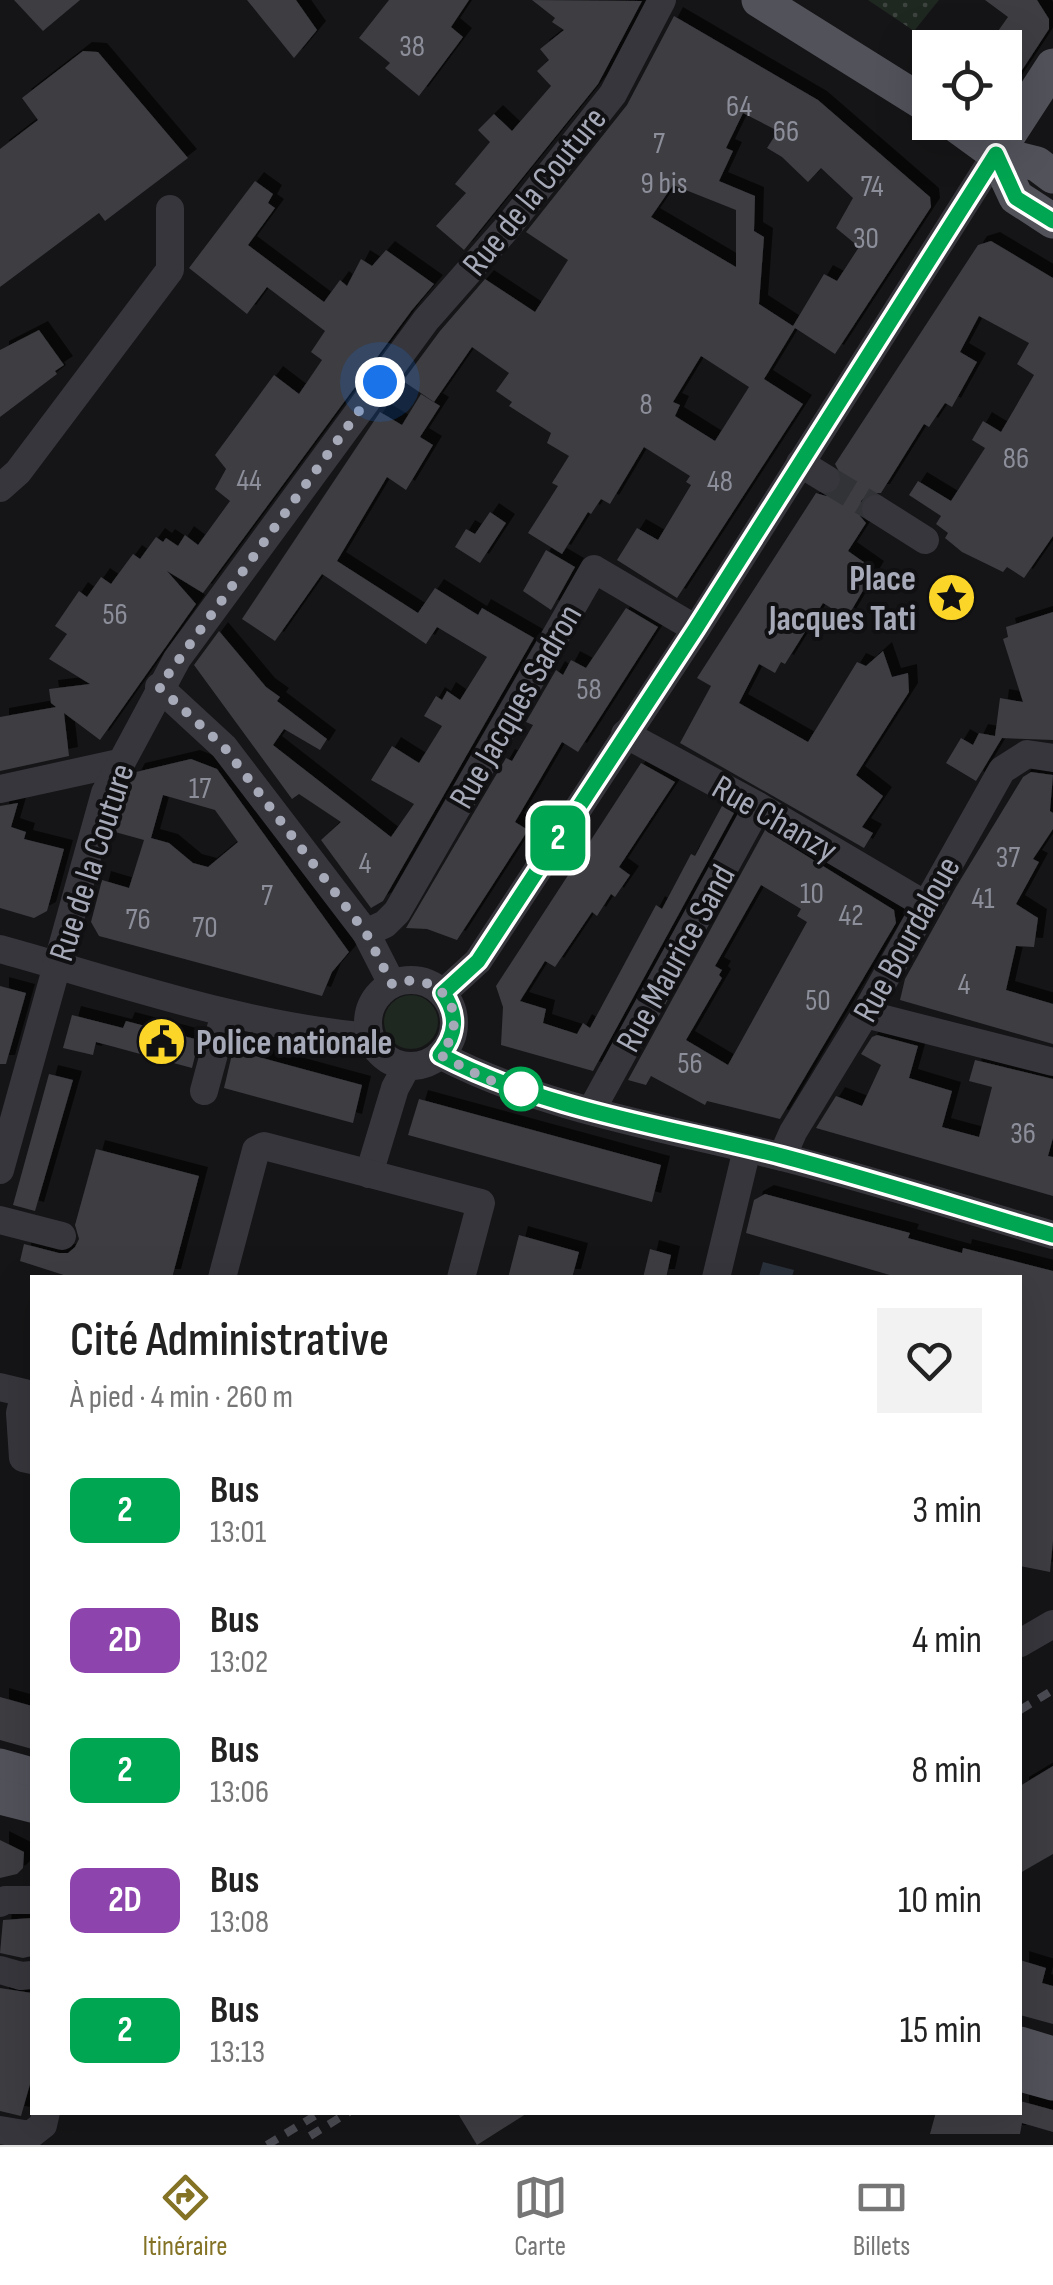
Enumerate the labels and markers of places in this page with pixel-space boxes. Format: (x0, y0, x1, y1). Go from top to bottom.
place label: Place Jacques Tati (768, 558, 916, 641)
place icon: Place Jacques Tati (925, 572, 977, 624)
public building icon: Police nationale (135, 1016, 187, 1068)
place label: Police nationale (196, 1022, 393, 1065)
unlabelled marker (500, 1068, 542, 1110)

